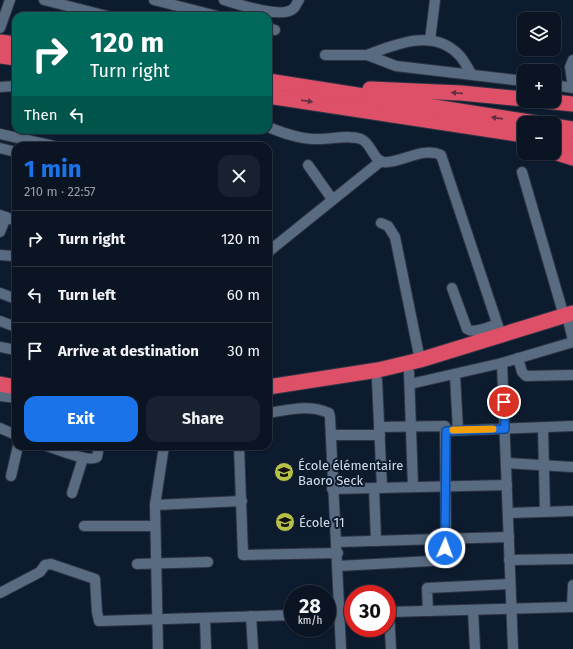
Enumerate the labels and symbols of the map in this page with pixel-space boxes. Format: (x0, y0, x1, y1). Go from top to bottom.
one-way arrow (451, 90, 463, 97)
one-way arrow (300, 98, 313, 104)
one-way arrow (491, 115, 503, 121)
pin (487, 385, 521, 419)
place label: École élémentaire Baoro Seck (298, 458, 403, 488)
school or university icon: École élémentaire Baoro Seck (273, 461, 295, 483)
school or university icon: École 11 (274, 511, 296, 533)
place label: École 11 (299, 515, 345, 530)
position arrow (424, 527, 466, 569)
speed limit sign: 30 (344, 585, 396, 637)

